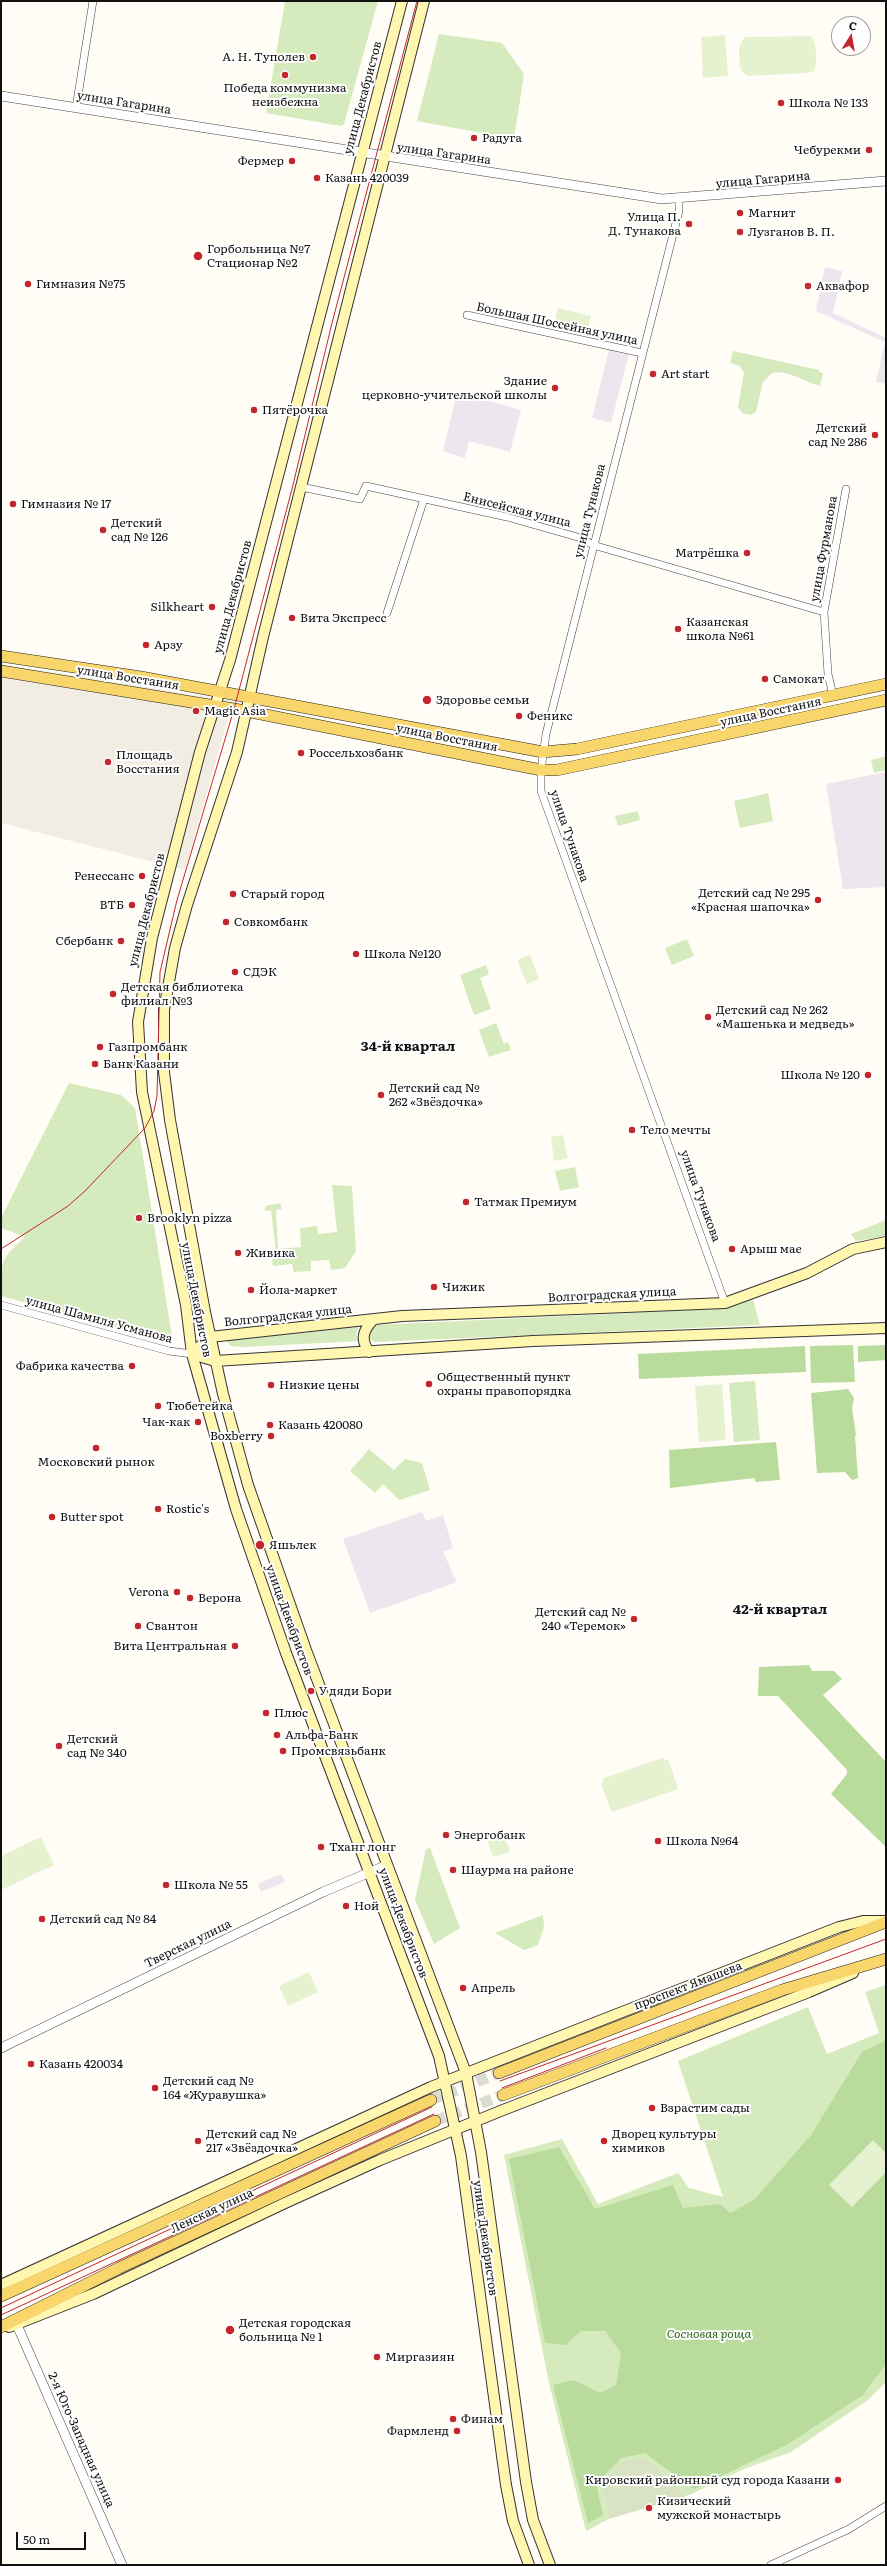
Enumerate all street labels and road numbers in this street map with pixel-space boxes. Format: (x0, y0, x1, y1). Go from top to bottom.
street label: улица Декабристов (341, 40, 385, 156)
street label: улица Гагарина (76, 88, 172, 118)
street label: улица Гагарина (396, 140, 492, 168)
street label: улица Гагарина (715, 169, 811, 191)
street label: Большая Шоссейная улица (475, 300, 639, 348)
street label: улица Тунакова (571, 462, 609, 560)
street label: Енисейская улица (462, 490, 572, 530)
street label: улица Фурманова (808, 495, 840, 603)
street label: улица Декабристов (211, 539, 255, 655)
street label: улица Восстания (76, 663, 180, 693)
street label: улица Восстания (719, 694, 823, 730)
street label: улица Восстания (395, 721, 499, 755)
street label: улица Тунакова (546, 788, 592, 884)
street label: улица Декабристов (126, 852, 168, 968)
street label: улица Тунакова (677, 1148, 723, 1244)
street label: улица Декабристов (178, 1241, 214, 1359)
street label: Волгоградская улица (547, 1284, 677, 1306)
street label: улица Шамиля Усманова (24, 1293, 174, 1347)
street label: Волгоградская улица (223, 1302, 353, 1330)
street label: улица Декабристов (262, 1563, 316, 1677)
street label: улица Декабристов (375, 1866, 431, 1980)
street label: Тверская улица (142, 1917, 234, 1971)
street label: проспект Ямашева (632, 1959, 744, 2013)
street label: улица Декабристов (470, 2179, 500, 2297)
street label: Ленская улица (168, 2186, 256, 2236)
street label: 2-я Юго-Западная улица (45, 2370, 117, 2510)

